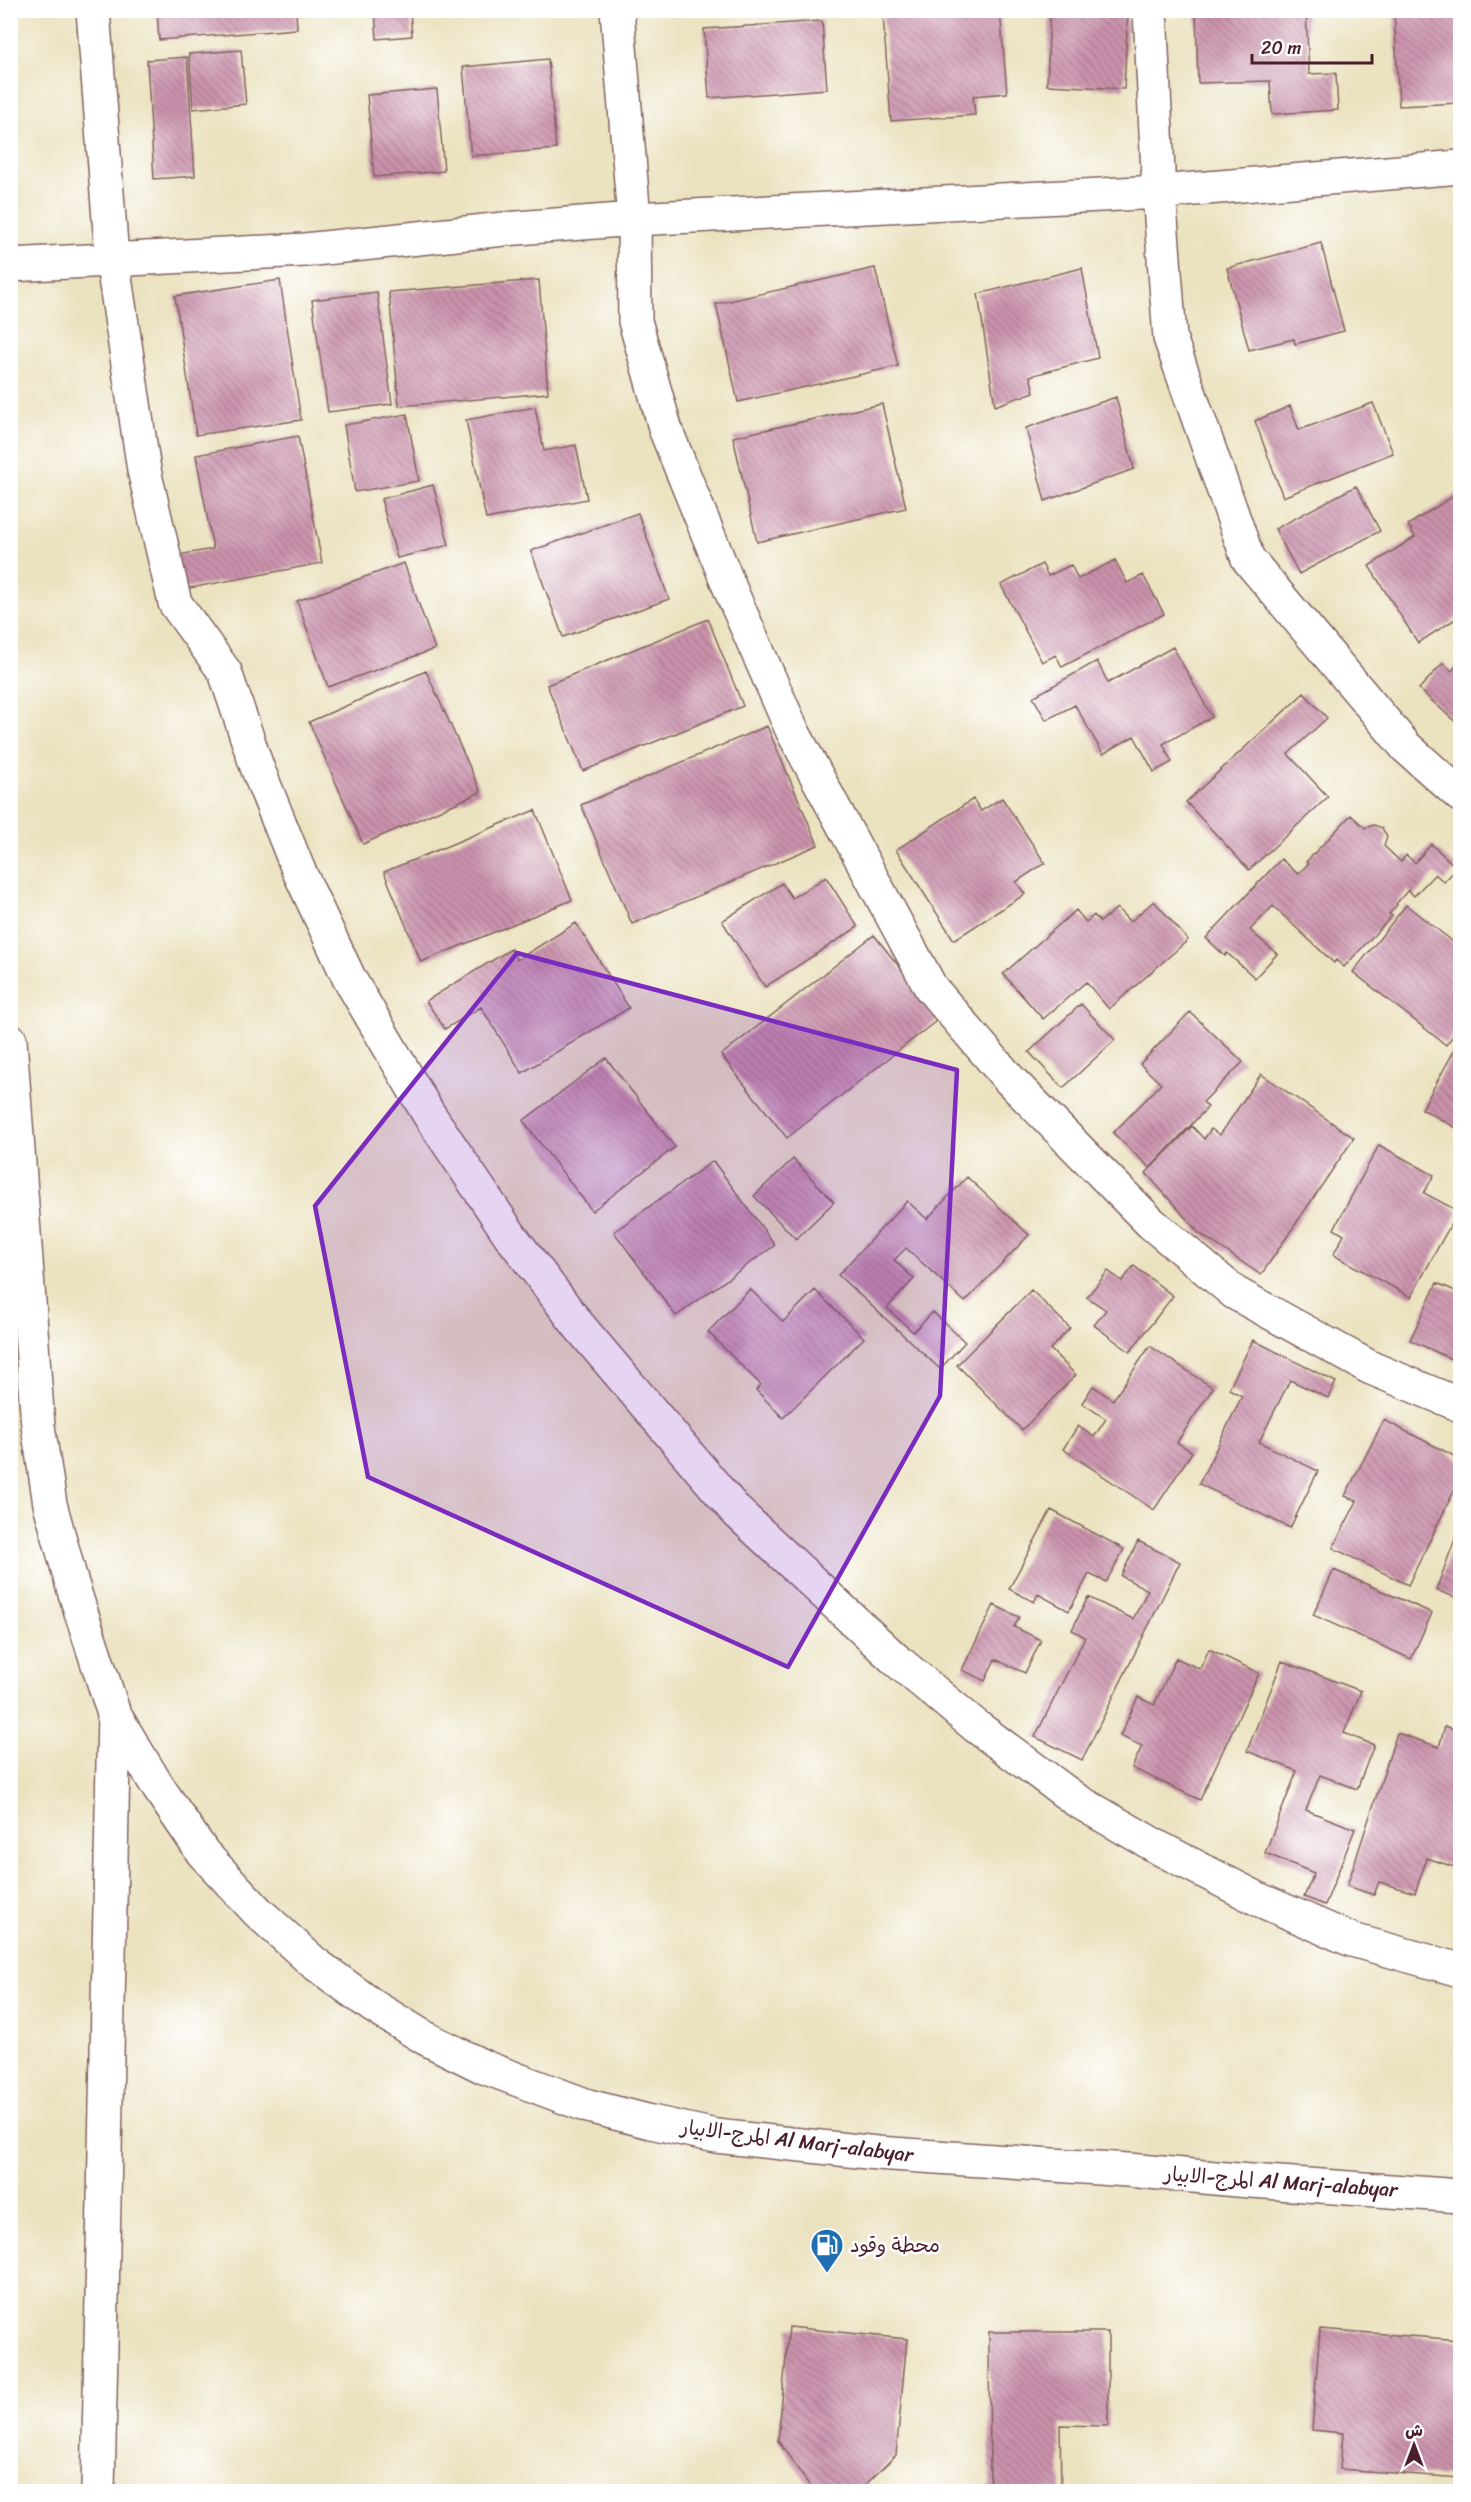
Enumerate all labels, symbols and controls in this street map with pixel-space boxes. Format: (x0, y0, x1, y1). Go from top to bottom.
scale bar (1252, 27, 1372, 65)
text: 20 m (1261, 32, 1301, 64)
street label: المرج-الابيار Al Marj-alabyar (677, 2109, 917, 2173)
street label: المرج-الابيار Al Marj-alabyar (1161, 2156, 1400, 2208)
fuel station icon: محطة وقود (809, 2227, 845, 2274)
place label: محطة وقود (850, 2228, 940, 2263)
north arrow (1384, 2415, 1444, 2475)
text: ش (1405, 2416, 1423, 2445)

